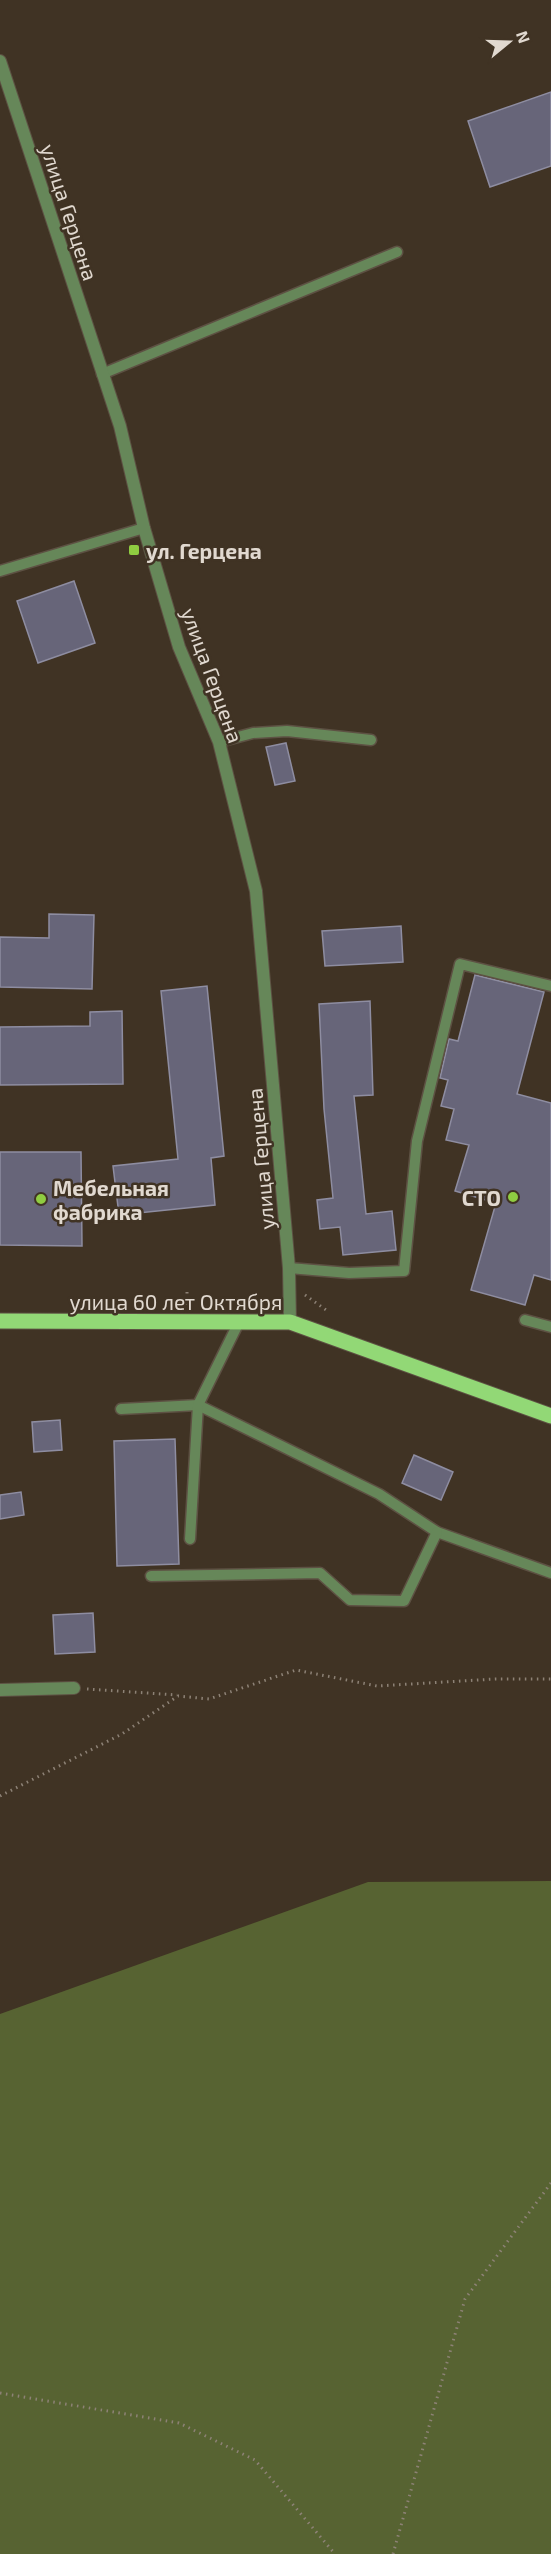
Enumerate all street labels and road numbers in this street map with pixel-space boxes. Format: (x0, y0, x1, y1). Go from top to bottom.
street label: улица Герцена (35, 141, 104, 284)
street label: улица Герцена (176, 604, 249, 746)
street label: улица Герцена (241, 1087, 280, 1231)
street label: улица 60 лет Октября (69, 1289, 283, 1315)

